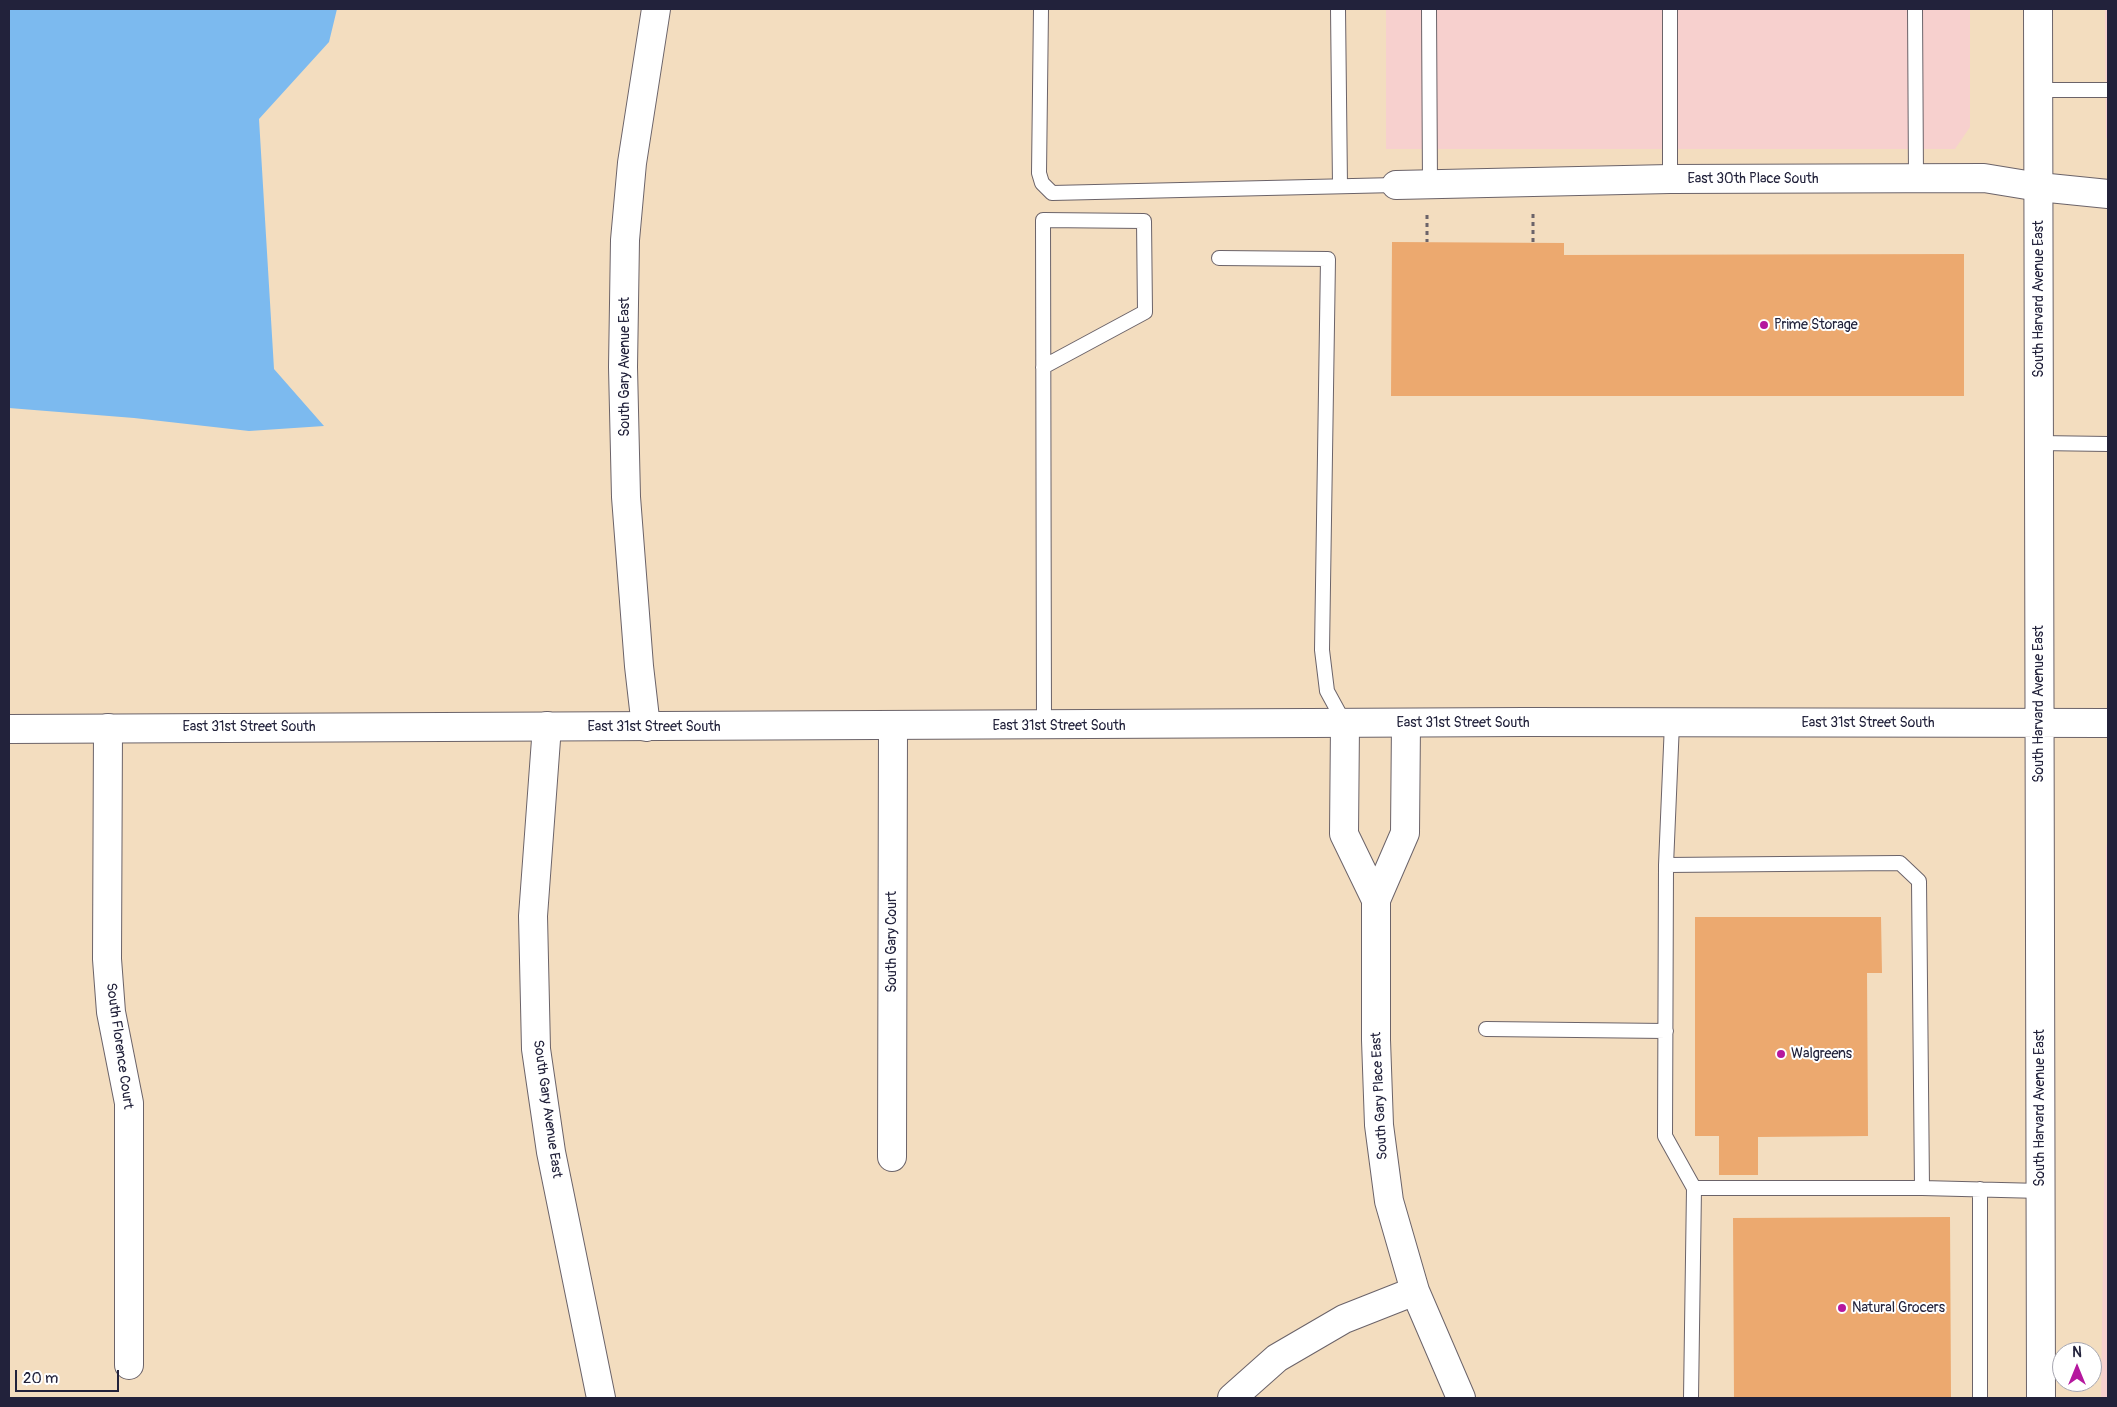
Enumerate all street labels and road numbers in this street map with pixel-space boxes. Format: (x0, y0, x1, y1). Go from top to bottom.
street label: East 30th Place South (1688, 171, 1818, 187)
street label: South Harvard Avenue East (2031, 220, 2047, 378)
street label: South Gary Avenue East (617, 297, 633, 437)
street label: South Harvard Avenue East (2031, 625, 2047, 783)
street label: East 31st Street South (1397, 715, 1529, 731)
street label: East 31st Street South (1802, 715, 1934, 731)
street label: East 31st Street South (993, 718, 1125, 734)
street label: East 31st Street South (183, 719, 315, 735)
street label: East 31st Street South (588, 719, 720, 735)
street label: South Gary Court (884, 891, 900, 993)
street label: South Florence Court (102, 982, 136, 1110)
street label: South Harvard Avenue East (2032, 1029, 2048, 1187)
street label: South Gary Place East (1368, 1032, 1392, 1160)
street label: South Gary Avenue East (529, 1039, 565, 1179)

